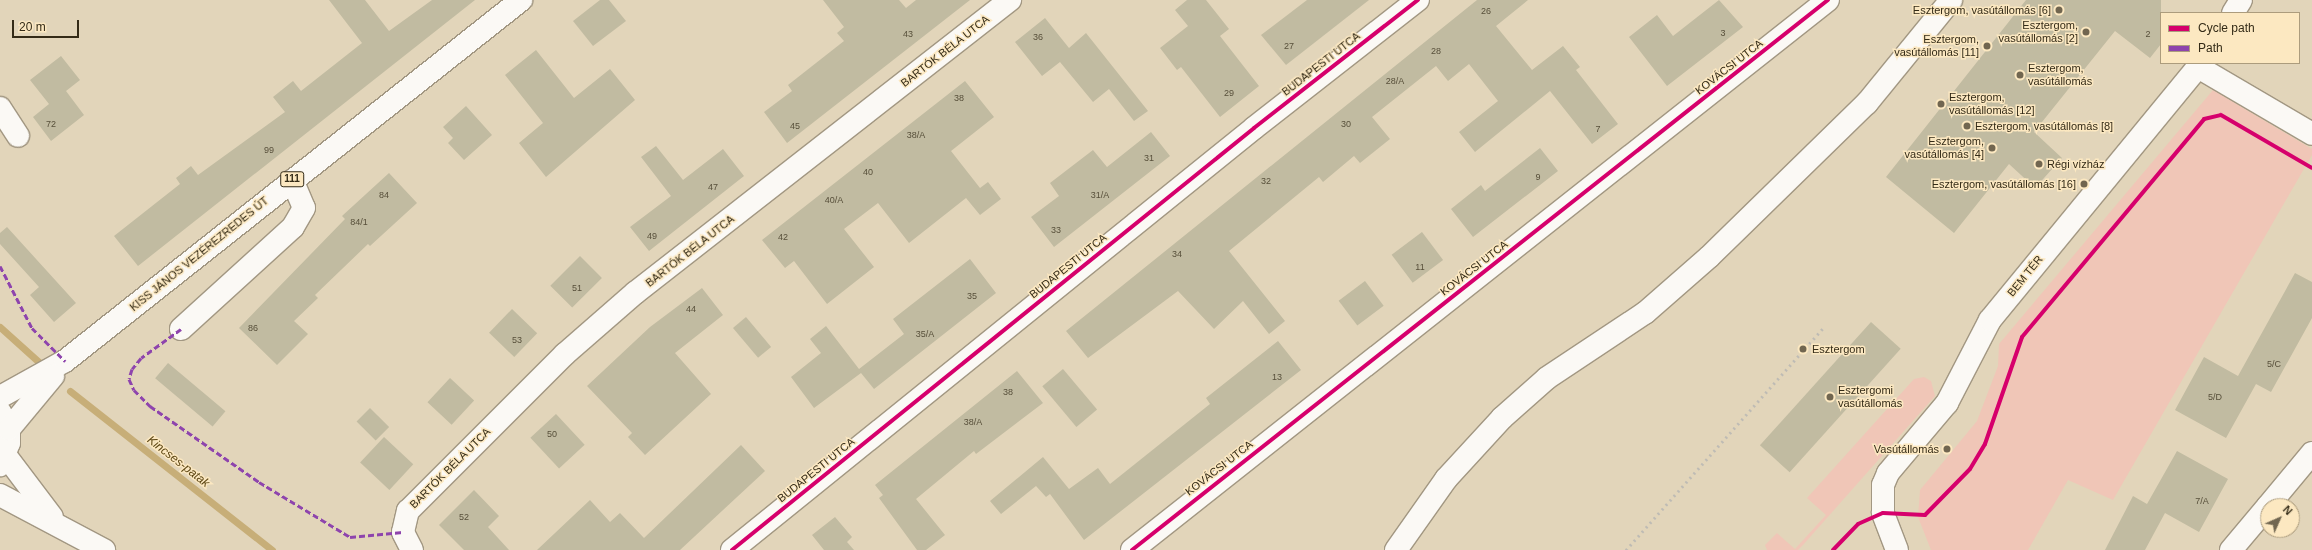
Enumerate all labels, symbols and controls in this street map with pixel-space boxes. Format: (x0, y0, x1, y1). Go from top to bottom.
place label: Esztergom, vasútállomás [6] (1913, 3, 2051, 17)
marker: Esztergom, vasútállomás [6] (2054, 5, 2064, 15)
house number: 26 (1481, 6, 1491, 16)
scale bar (14, 12, 81, 38)
street label: BARTÓK BÉLA UTCA (898, 12, 992, 90)
legend (2160, 12, 2300, 64)
place label: Esztergom, vasútállomás [2] (1999, 19, 2078, 45)
text: 20 m (19, 20, 46, 34)
text: Cycle path (2198, 21, 2255, 35)
marker: Esztergom, vasútállomás [2] (2081, 27, 2091, 37)
house number: 3 (1720, 28, 1726, 38)
house number: 43 (903, 29, 913, 39)
street label: BUDAPESTI UTCA (1279, 29, 1363, 99)
house number: 2 (2145, 29, 2151, 39)
house number: 36 (1033, 32, 1043, 42)
place label: Esztergom, vasútállomás [11] (1894, 33, 1979, 59)
street label: KOVÁCSI UTCA (1693, 37, 1765, 97)
house number: 27 (1284, 41, 1294, 51)
marker: Esztergom, vasútállomás [11] (1982, 41, 1992, 51)
text: Path (2198, 41, 2223, 55)
house number: 28 (1431, 46, 1441, 56)
place label: Esztergom, vasútállomás (2028, 62, 2092, 88)
marker: Esztergom, vasútállomás (2015, 70, 2025, 80)
house number: 28/A (1386, 76, 1404, 86)
house number: 29 (1224, 88, 1234, 98)
place label: Esztergom, vasútállomás [12] (1949, 91, 2035, 117)
house number: 38 (954, 93, 964, 103)
marker: Esztergom, vasútállomás [12] (1936, 99, 1946, 109)
house number: 72 (46, 119, 56, 129)
house number: 30 (1341, 119, 1351, 129)
place label: Esztergom, vasútállomás [8] (1975, 119, 2113, 133)
house number: 45 (790, 121, 800, 131)
marker: Esztergom, vasútállomás [8] (1962, 121, 1972, 131)
house number: 7 (1595, 124, 1601, 134)
house number: 38/A (907, 130, 925, 140)
place label: Esztergom, vasútállomás [4] (1905, 135, 1984, 161)
marker: Esztergom, vasútállomás [4] (1987, 143, 1997, 153)
house number: 99 (264, 145, 274, 155)
house number: 31 (1144, 153, 1154, 163)
place label: Régi vízház (2047, 157, 2104, 171)
marker: Régi vízház (2034, 159, 2044, 169)
house number: 40 (863, 167, 873, 177)
road number: 111 (280, 171, 304, 187)
house number: 9 (1535, 172, 1541, 182)
house number: 32 (1261, 176, 1271, 186)
place label: Esztergom, vasútállomás [16] (1932, 177, 2076, 191)
marker: Esztergom, vasútállomás [16] (2079, 179, 2089, 189)
house number: 47 (708, 182, 718, 192)
house number: 84 (379, 190, 389, 200)
house number: 31/A (1091, 190, 1109, 200)
street label: KISS JÁNOS VEZÉREZREDES ÚT (127, 194, 271, 314)
house number: 40/A (825, 195, 843, 205)
street label: BARTÓK BÉLA UTCA (643, 212, 737, 290)
house number: 84/1 (350, 217, 368, 227)
house number: 33 (1051, 225, 1061, 235)
house number: 49 (647, 231, 657, 241)
street label: BUDAPESTI UTCA (1027, 231, 1109, 301)
house number: 42 (778, 232, 788, 242)
street label: KOVÁCSI UTCA (1438, 238, 1510, 298)
house number: 34 (1172, 249, 1182, 259)
street label: BEM TÉR (2004, 253, 2046, 299)
house number: 11 (1415, 262, 1425, 272)
house number: 51 (572, 283, 582, 293)
house number: 35 (967, 291, 977, 301)
house number: 44 (686, 304, 696, 314)
house number: 86 (248, 323, 258, 333)
house number: 35/A (916, 329, 934, 339)
house number: 53 (512, 335, 522, 345)
place label: Esztergom (1812, 342, 1865, 356)
marker: Esztergom (1797, 343, 1809, 355)
house number: 5/C (2267, 359, 2281, 369)
house number: 13 (1272, 372, 1282, 382)
place label: Esztergomi vasútállomás (1838, 384, 1902, 410)
house number: 38 (1003, 387, 1013, 397)
marker: Esztergomi vasútállomás (1825, 392, 1835, 402)
house number: 5/D (2208, 392, 2222, 402)
house number: 38/A (964, 417, 982, 427)
street label: BARTÓK BÉLA UTCA (407, 425, 493, 511)
house number: 50 (547, 429, 557, 439)
water label: Kincses-patak (144, 433, 212, 491)
street label: BUDAPESTI UTCA (775, 435, 857, 505)
street label: KOVÁCSI UTCA (1183, 438, 1255, 498)
place label: Vasútállomás (1874, 442, 1939, 456)
marker: Vasútállomás (1942, 444, 1952, 454)
house number: 7/A (2195, 496, 2209, 506)
north arrow (2260, 498, 2300, 538)
text: N (2281, 503, 2295, 517)
house number: 52 (459, 512, 469, 522)

